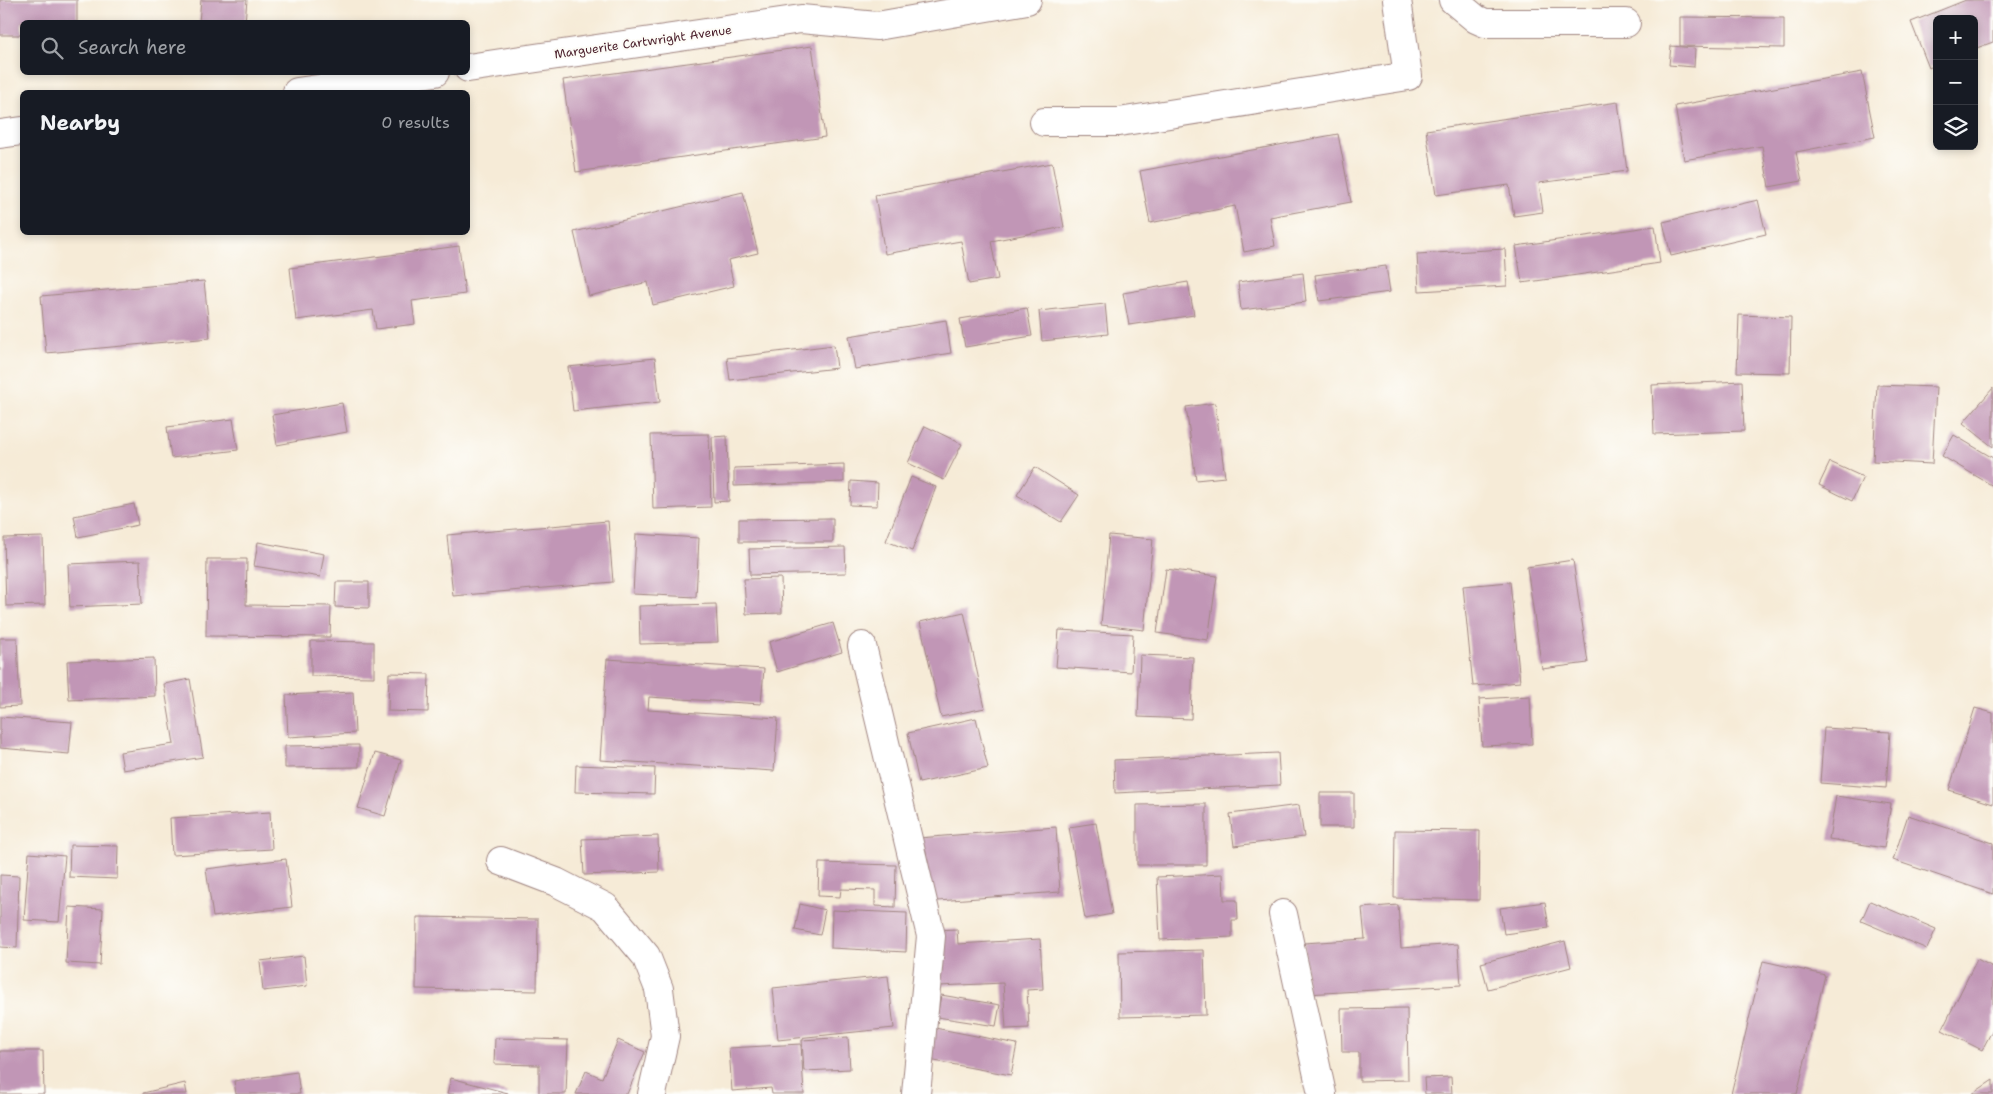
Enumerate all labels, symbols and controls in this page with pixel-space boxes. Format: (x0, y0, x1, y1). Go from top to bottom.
map controls (1933, 15, 1978, 150)
button: + (1933, 15, 1978, 60)
search box (20, 20, 470, 75)
street label: Marguerite Cartwright Avenue (553, 22, 733, 62)
icon: search (38, 34, 66, 62)
text: Search here (78, 35, 187, 60)
button: − (1933, 60, 1978, 105)
button: layers (1933, 105, 1978, 150)
text: Nearby (40, 109, 120, 137)
text: 0 results (381, 112, 450, 133)

